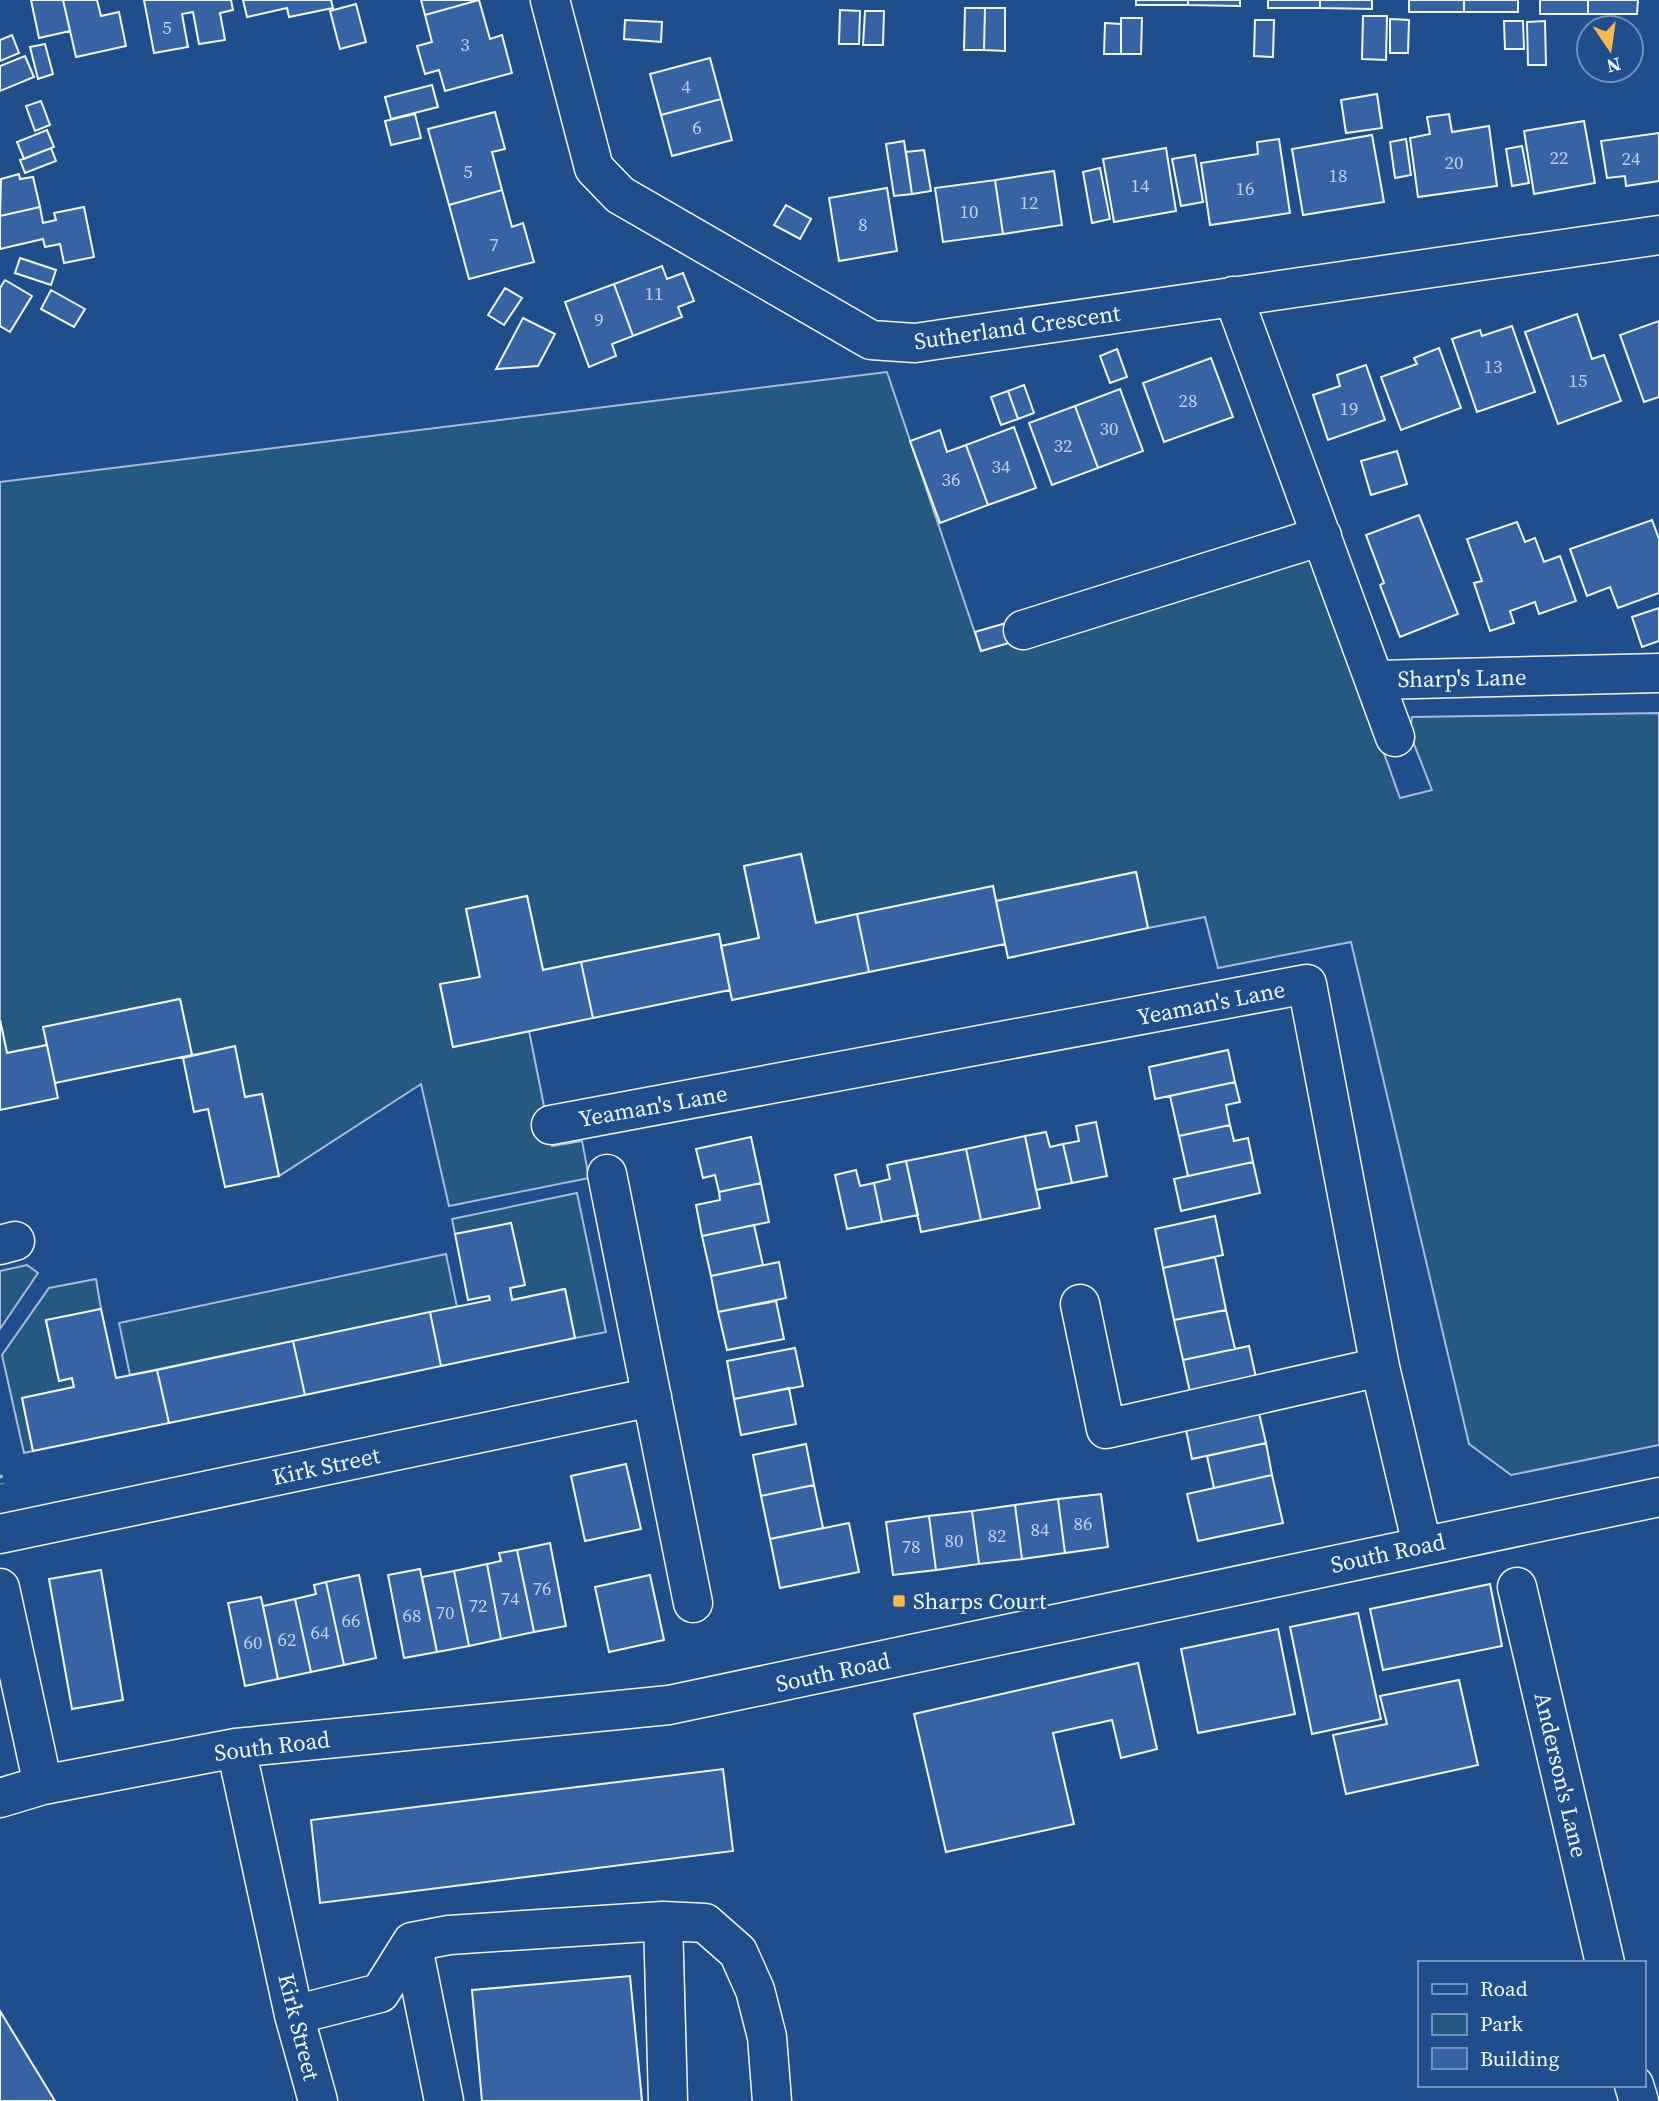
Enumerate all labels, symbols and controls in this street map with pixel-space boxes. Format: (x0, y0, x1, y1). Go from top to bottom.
house number: 5 (162, 14, 172, 40)
north arrow (1575, 14, 1645, 84)
house number: 3 (460, 31, 470, 57)
text: N (1604, 51, 1623, 80)
house number: 4 (681, 73, 691, 99)
house number: 6 (692, 114, 702, 140)
house number: 22 (1549, 144, 1569, 170)
house number: 24 (1621, 145, 1641, 171)
house number: 20 (1444, 149, 1464, 175)
house number: 5 (463, 158, 473, 184)
house number: 18 (1328, 162, 1348, 188)
house number: 14 (1130, 172, 1150, 198)
house number: 16 (1235, 175, 1255, 201)
house number: 12 (1019, 189, 1039, 215)
house number: 10 (959, 198, 979, 224)
house number: 8 (858, 211, 868, 237)
house number: 7 (489, 231, 499, 257)
house number: 11 (644, 280, 664, 306)
street label: Sutherland Crescent (912, 297, 1123, 357)
house number: 9 (594, 306, 604, 332)
house number: 13 (1483, 353, 1503, 379)
house number: 15 (1568, 367, 1588, 393)
house number: 28 (1178, 387, 1198, 413)
house number: 19 (1339, 395, 1359, 421)
house number: 30 (1099, 415, 1119, 441)
house number: 32 (1053, 432, 1073, 458)
house number: 34 (991, 453, 1011, 479)
house number: 36 (941, 466, 961, 492)
street label: Sharp's Lane (1397, 661, 1527, 695)
street label: Yeaman's Lane (1134, 973, 1288, 1033)
street label: Yeaman's Lane (576, 1077, 730, 1135)
street label: Kirk Street (269, 1439, 383, 1493)
house number: 86 (1073, 1510, 1093, 1536)
house number: 84 (1030, 1516, 1050, 1542)
house number: 82 (987, 1522, 1007, 1548)
street label: South Road (1328, 1525, 1448, 1581)
house number: 80 (944, 1527, 964, 1553)
house number: 78 (901, 1533, 921, 1559)
house number: 76 (532, 1575, 552, 1601)
house number: 74 (500, 1585, 520, 1611)
place label: Sharps Court (913, 1585, 1047, 1617)
house number: 72 (468, 1592, 488, 1618)
marker: Sharps Court (891, 1593, 907, 1609)
house number: 70 (435, 1599, 455, 1625)
house number: 68 (402, 1602, 422, 1628)
house number: 66 (341, 1607, 361, 1633)
house number: 64 (310, 1619, 330, 1645)
house number: 62 (277, 1626, 297, 1652)
house number: 60 (243, 1629, 263, 1655)
street label: South Road (773, 1644, 893, 1700)
street label: Anderson's Lane (1526, 1689, 1596, 1861)
street label: South Road (212, 1723, 332, 1769)
legend (1418, 1961, 1645, 2087)
street label: Kirk Street (270, 1970, 328, 2084)
text: Road (1480, 1974, 1528, 2003)
text: Park (1480, 2009, 1524, 2038)
text: Building (1480, 2044, 1559, 2073)

